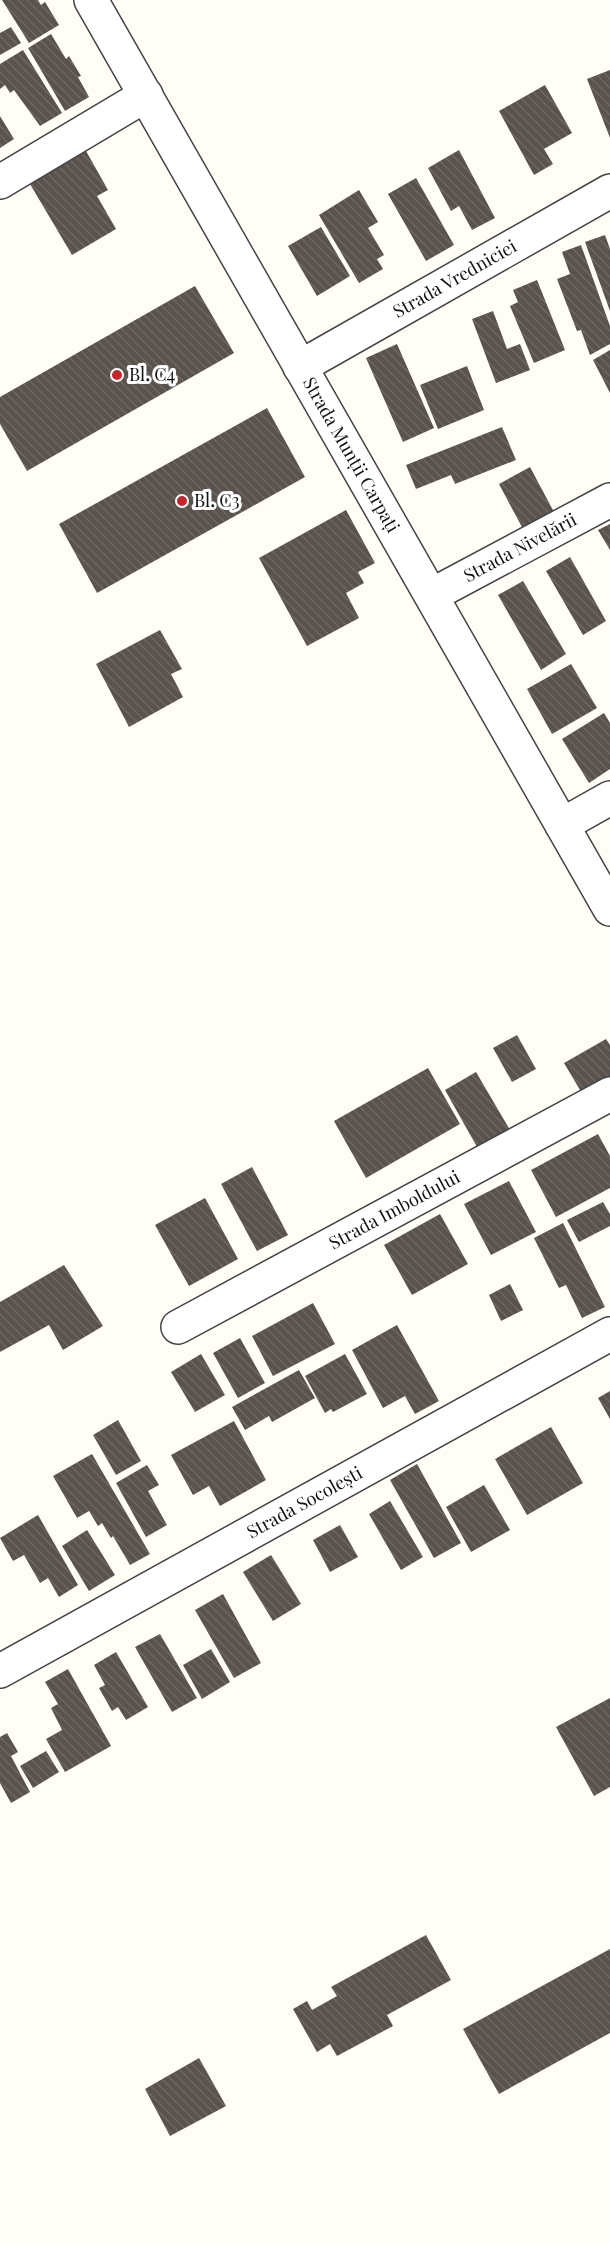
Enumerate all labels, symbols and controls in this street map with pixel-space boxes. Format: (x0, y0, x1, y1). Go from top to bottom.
street label: Strada Vredniciei (388, 234, 521, 323)
place label: Bl. C4 (129, 362, 176, 386)
marker: Bl. C4 (110, 368, 124, 382)
street label: Strada Munții Carpați (298, 372, 406, 537)
place label: Bl. C3 (194, 488, 240, 512)
marker: Bl. C3 (175, 494, 189, 508)
street label: Strada Nivelării (459, 507, 581, 587)
street label: Strada Imboldului (324, 1164, 464, 1254)
street label: Strada Socolești (242, 1460, 366, 1543)

